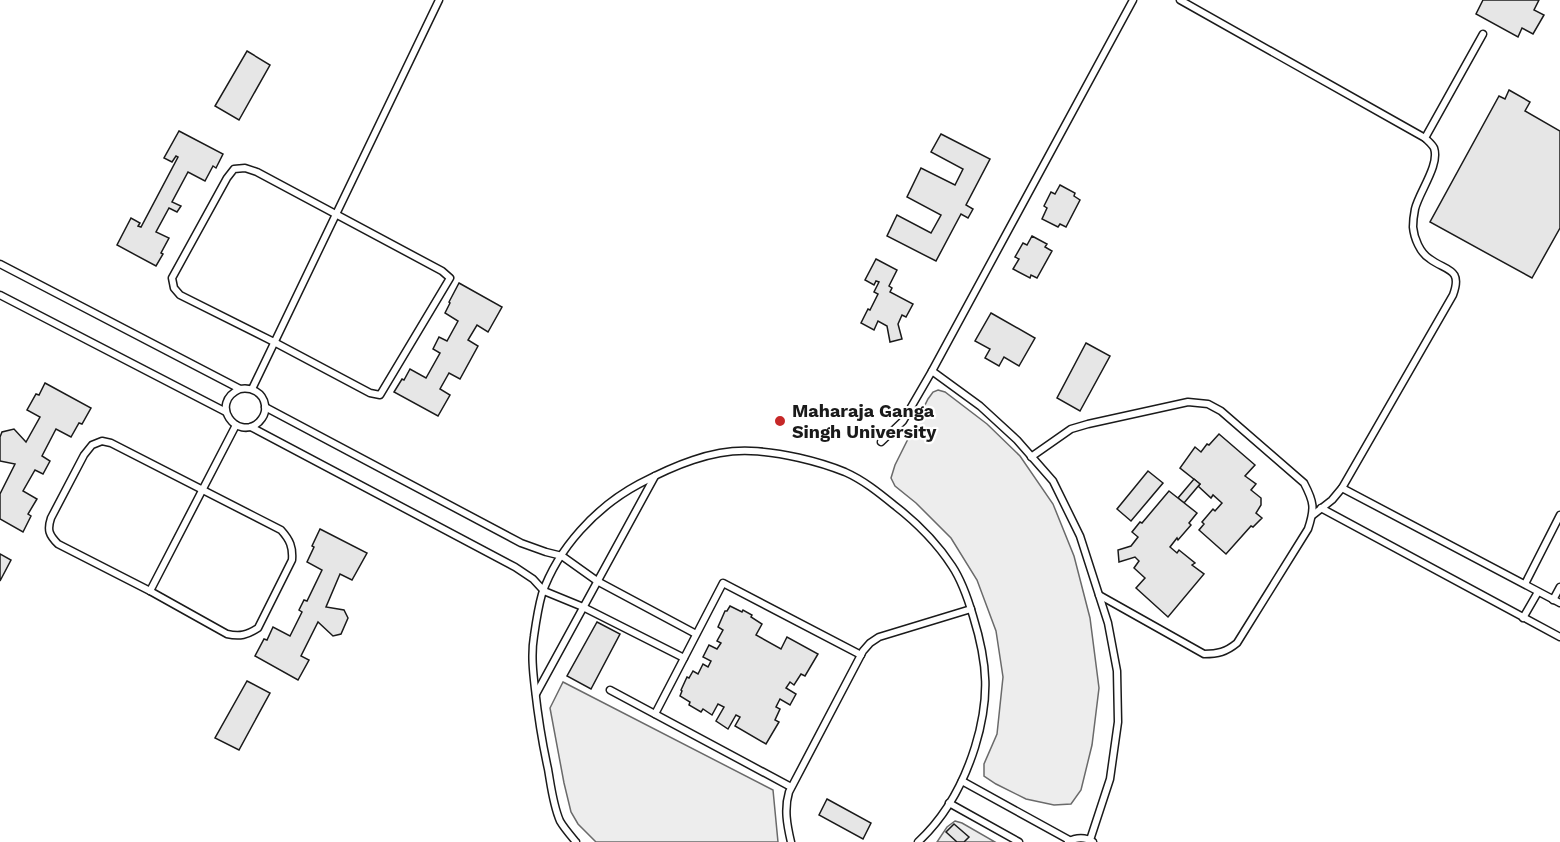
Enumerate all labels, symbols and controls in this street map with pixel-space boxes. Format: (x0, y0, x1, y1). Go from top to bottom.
place label: Maharaja Ganga Singh University (792, 400, 937, 442)
marker: Maharaja Ganga Singh University (773, 414, 787, 428)

